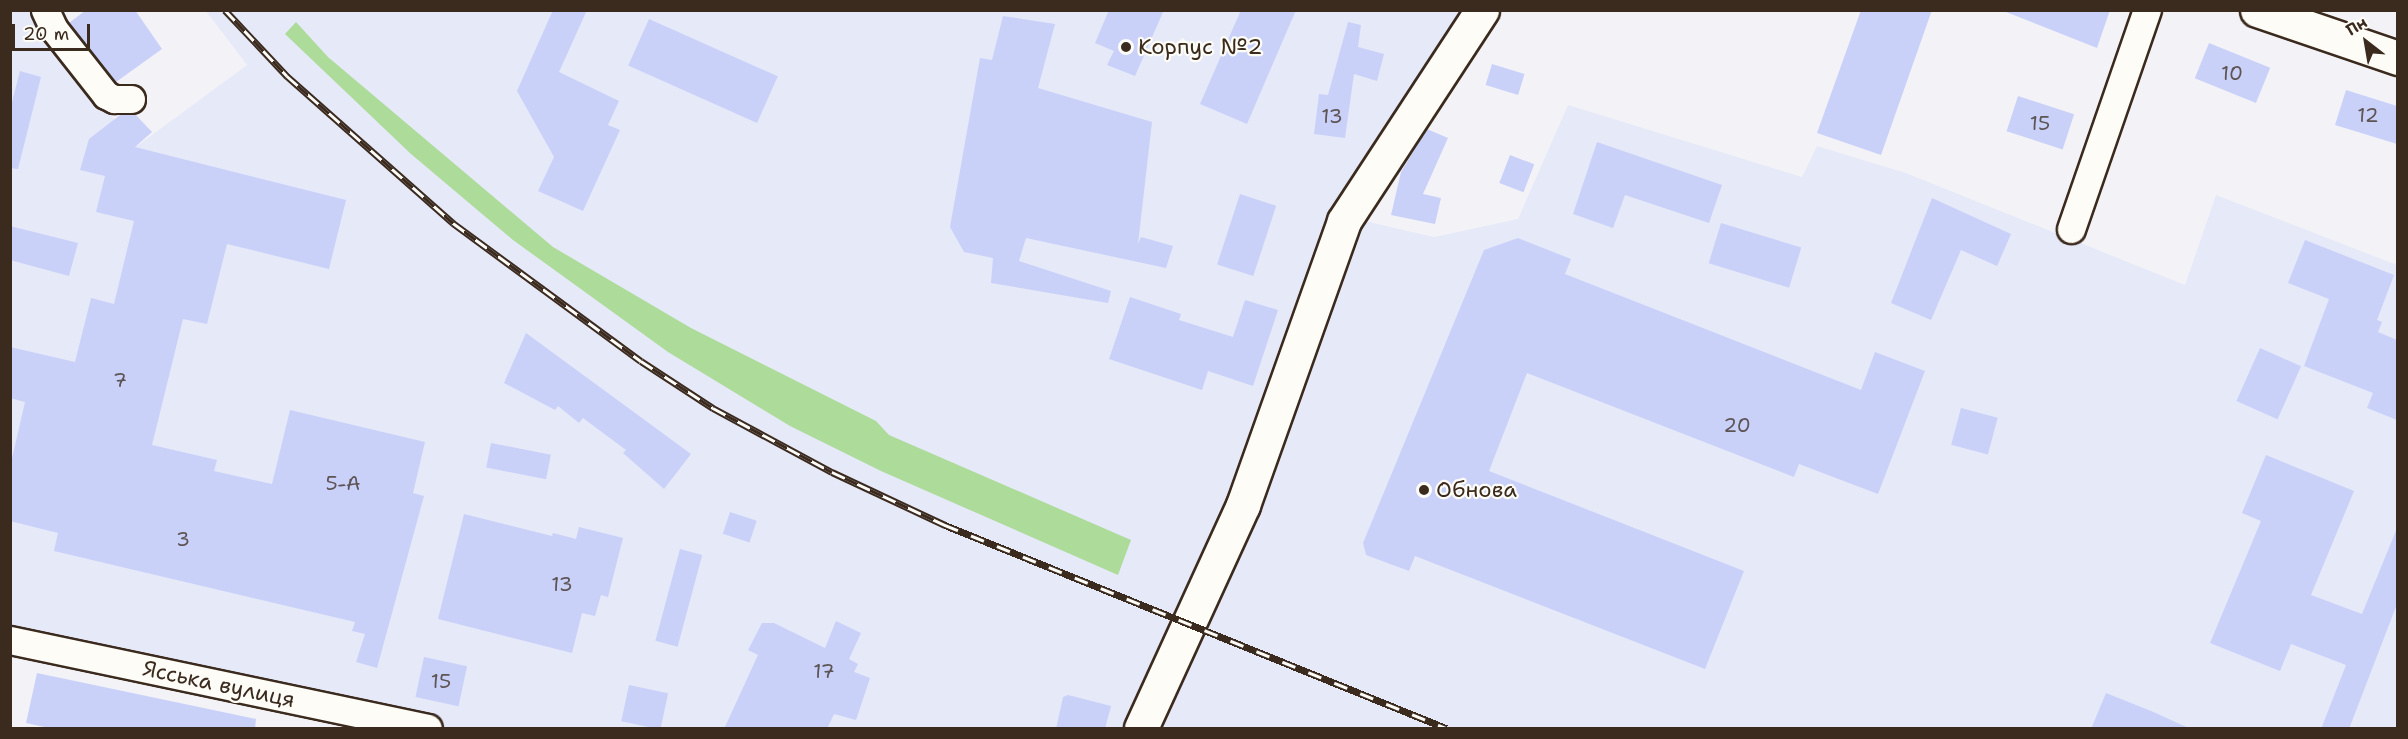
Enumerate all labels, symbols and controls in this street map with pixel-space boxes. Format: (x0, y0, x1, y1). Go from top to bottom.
scale bar (15, 12, 93, 50)
north arrow (2336, 12, 2396, 72)
text: Пн (2342, 12, 2371, 41)
text: 20 m (23, 22, 69, 46)
place label: Корпус №2 (1138, 34, 1263, 60)
marker: Корпус №2 (1119, 40, 1133, 54)
house number: 10 (2221, 61, 2243, 85)
house number: 12 (2357, 103, 2379, 127)
house number: 13 (1321, 104, 1343, 128)
house number: 15 (2030, 111, 2050, 135)
house number: 7 (113, 368, 127, 392)
house number: 20 (1723, 413, 1751, 437)
house number: 5-А (325, 471, 361, 495)
place label: Обнова (1436, 477, 1517, 503)
marker: Обнова (1417, 483, 1431, 497)
house number: 3 (176, 527, 190, 551)
house number: 13 (551, 572, 573, 596)
street label: Ясська вулиця (141, 655, 297, 713)
house number: 17 (813, 659, 835, 683)
house number: 15 (431, 669, 451, 693)

